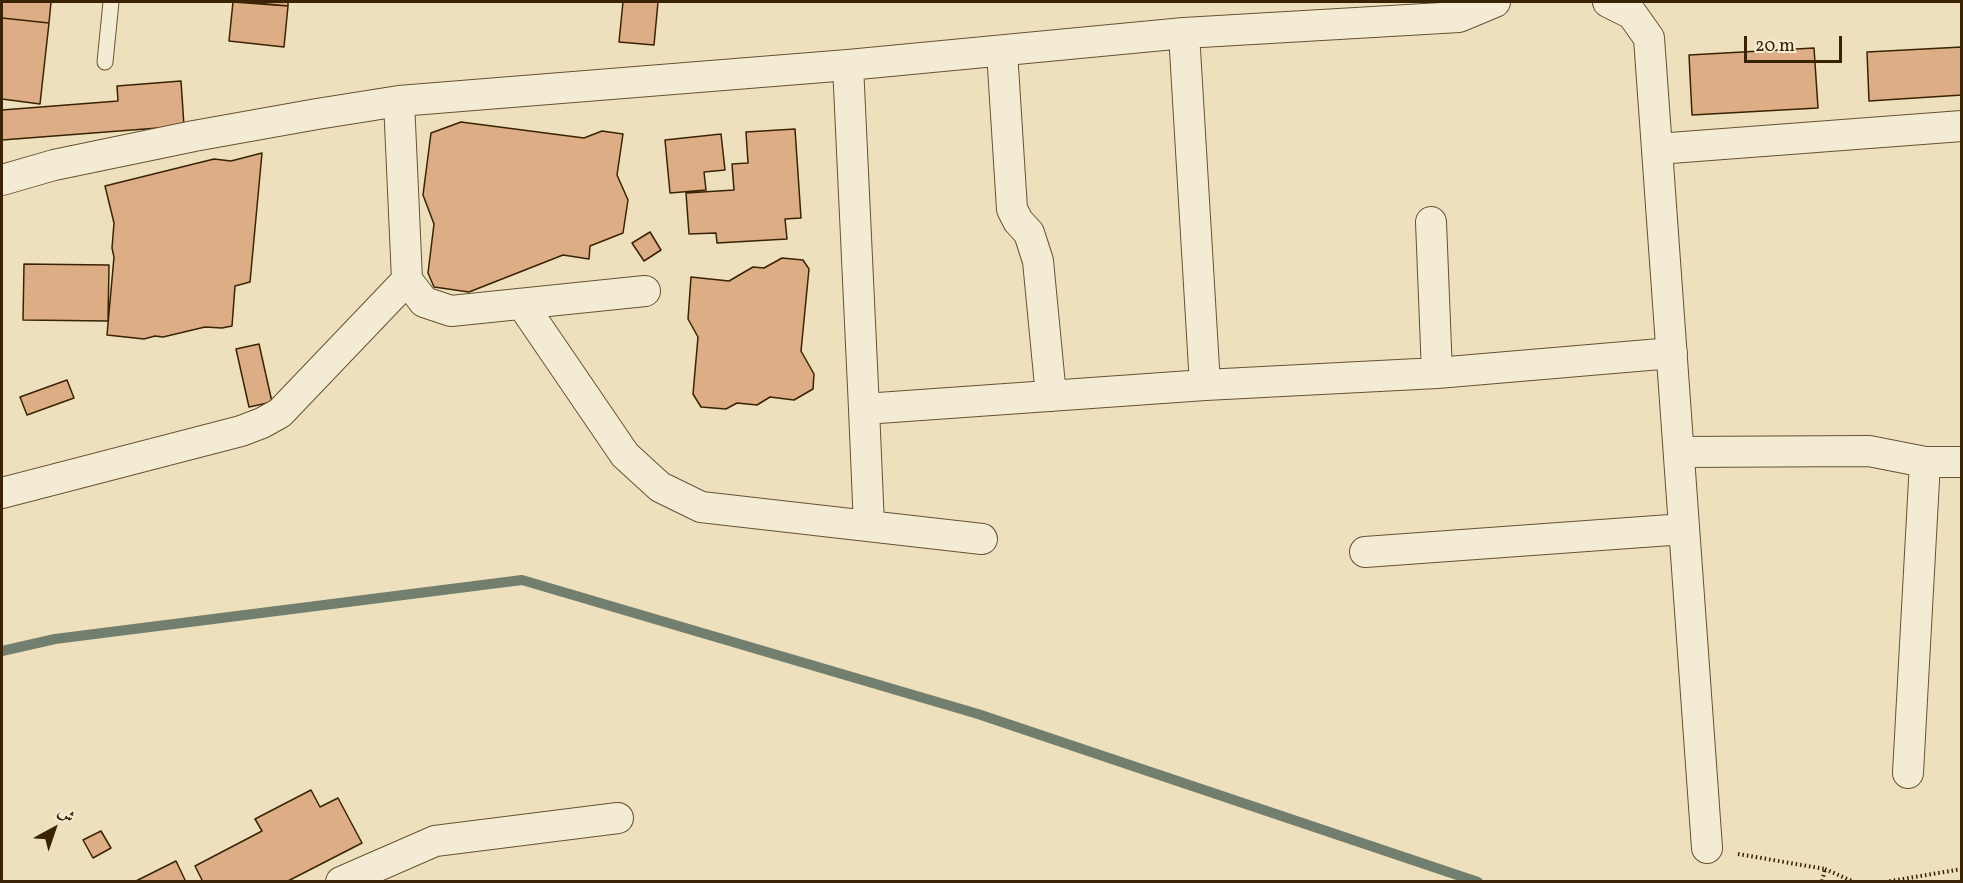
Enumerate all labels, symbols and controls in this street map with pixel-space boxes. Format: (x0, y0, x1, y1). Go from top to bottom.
scale bar (1747, 24, 1844, 62)
text: 20 m (1755, 34, 1795, 59)
north arrow (24, 799, 84, 859)
text: ش (52, 802, 79, 829)

